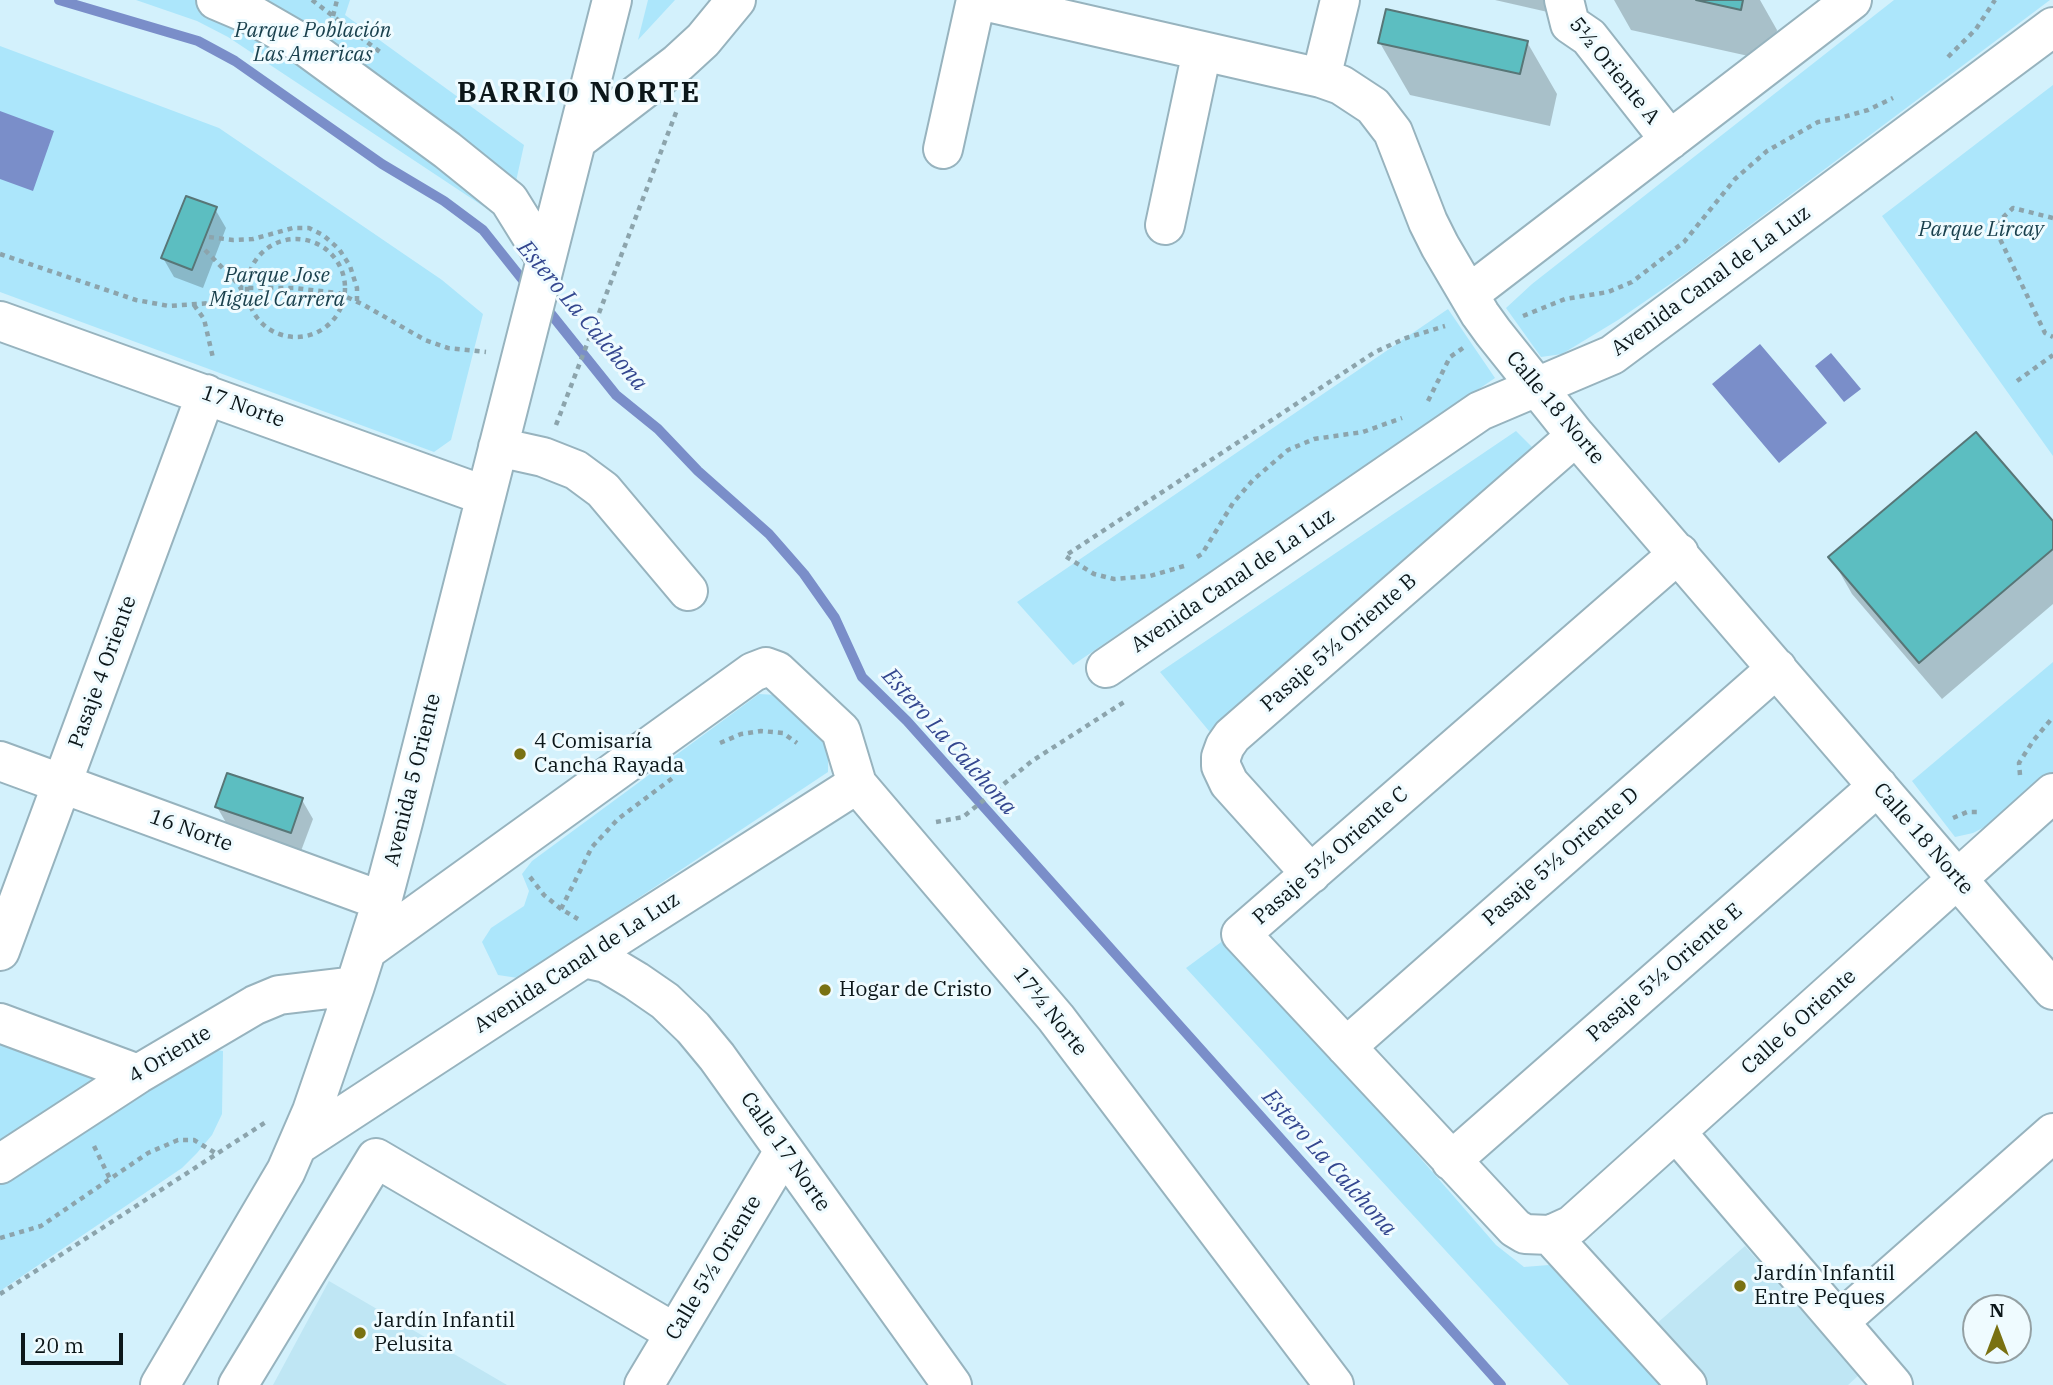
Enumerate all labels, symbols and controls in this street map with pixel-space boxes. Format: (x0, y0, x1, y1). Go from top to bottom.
street label: 5½ Oriente A (1563, 13, 1665, 129)
park label: Parque Población Las Americas (234, 18, 392, 68)
district label: BARRIO NORTE (458, 77, 700, 111)
street label: Avenida Canal de La Luz (1607, 200, 1815, 362)
park label: Parque Lircay (1918, 217, 2044, 243)
water label: Estero La Calchona (511, 235, 653, 397)
park label: Parque Jose Miguel Carrera (209, 263, 345, 313)
street label: Calle 18 Norte (1500, 346, 1610, 470)
street label: 17 Norte (198, 380, 288, 434)
street label: Avenida Canal de La Luz (1127, 503, 1339, 659)
street label: Pasaje 5½ Oriente B (1256, 568, 1422, 718)
street label: Pasaje 4 Oriente (64, 592, 142, 752)
water label: Estero La Calchona (876, 663, 1022, 821)
street label: Avenida 5 Oriente (379, 691, 447, 869)
place label: 4 Comisaría Cancha Rayada (534, 729, 685, 779)
marker: 4 Comisaría Cancha Rayada (512, 746, 528, 762)
street label: Calle 18 Norte (1868, 778, 1978, 900)
street label: Pasaje 5½ Oriente C (1248, 782, 1414, 930)
street label: Pasaje 5½ Oriente D (1478, 782, 1644, 932)
street label: 16 Norte (146, 804, 236, 858)
street label: Avenida Canal de La Luz (470, 887, 684, 1039)
street label: Pasaje 5½ Oriente E (1582, 899, 1748, 1047)
street label: 17½ Norte (1008, 963, 1092, 1061)
street label: Calle 6 Oriente (1737, 964, 1861, 1080)
place label: Hogar de Cristo (839, 977, 992, 1003)
marker: Hogar de Cristo (817, 982, 833, 998)
street label: 4 Oriente (124, 1021, 216, 1089)
water label: Estero La Calchona (1256, 1084, 1402, 1242)
street label: Calle 17 Norte (735, 1087, 835, 1217)
street label: Calle 5½ Oriente (661, 1191, 767, 1345)
place label: Jardín Infantil Entre Peques (1754, 1261, 1895, 1311)
marker: Jardín Infantil Entre Peques (1732, 1278, 1748, 1294)
north arrow (1962, 1294, 2032, 1364)
text: N (1989, 1298, 2005, 1322)
place label: Jardín Infantil Pelusita (374, 1308, 515, 1358)
scale bar (24, 1318, 126, 1362)
marker: Jardín Infantil Pelusita (352, 1325, 368, 1341)
text: 20 m (34, 1331, 84, 1359)

